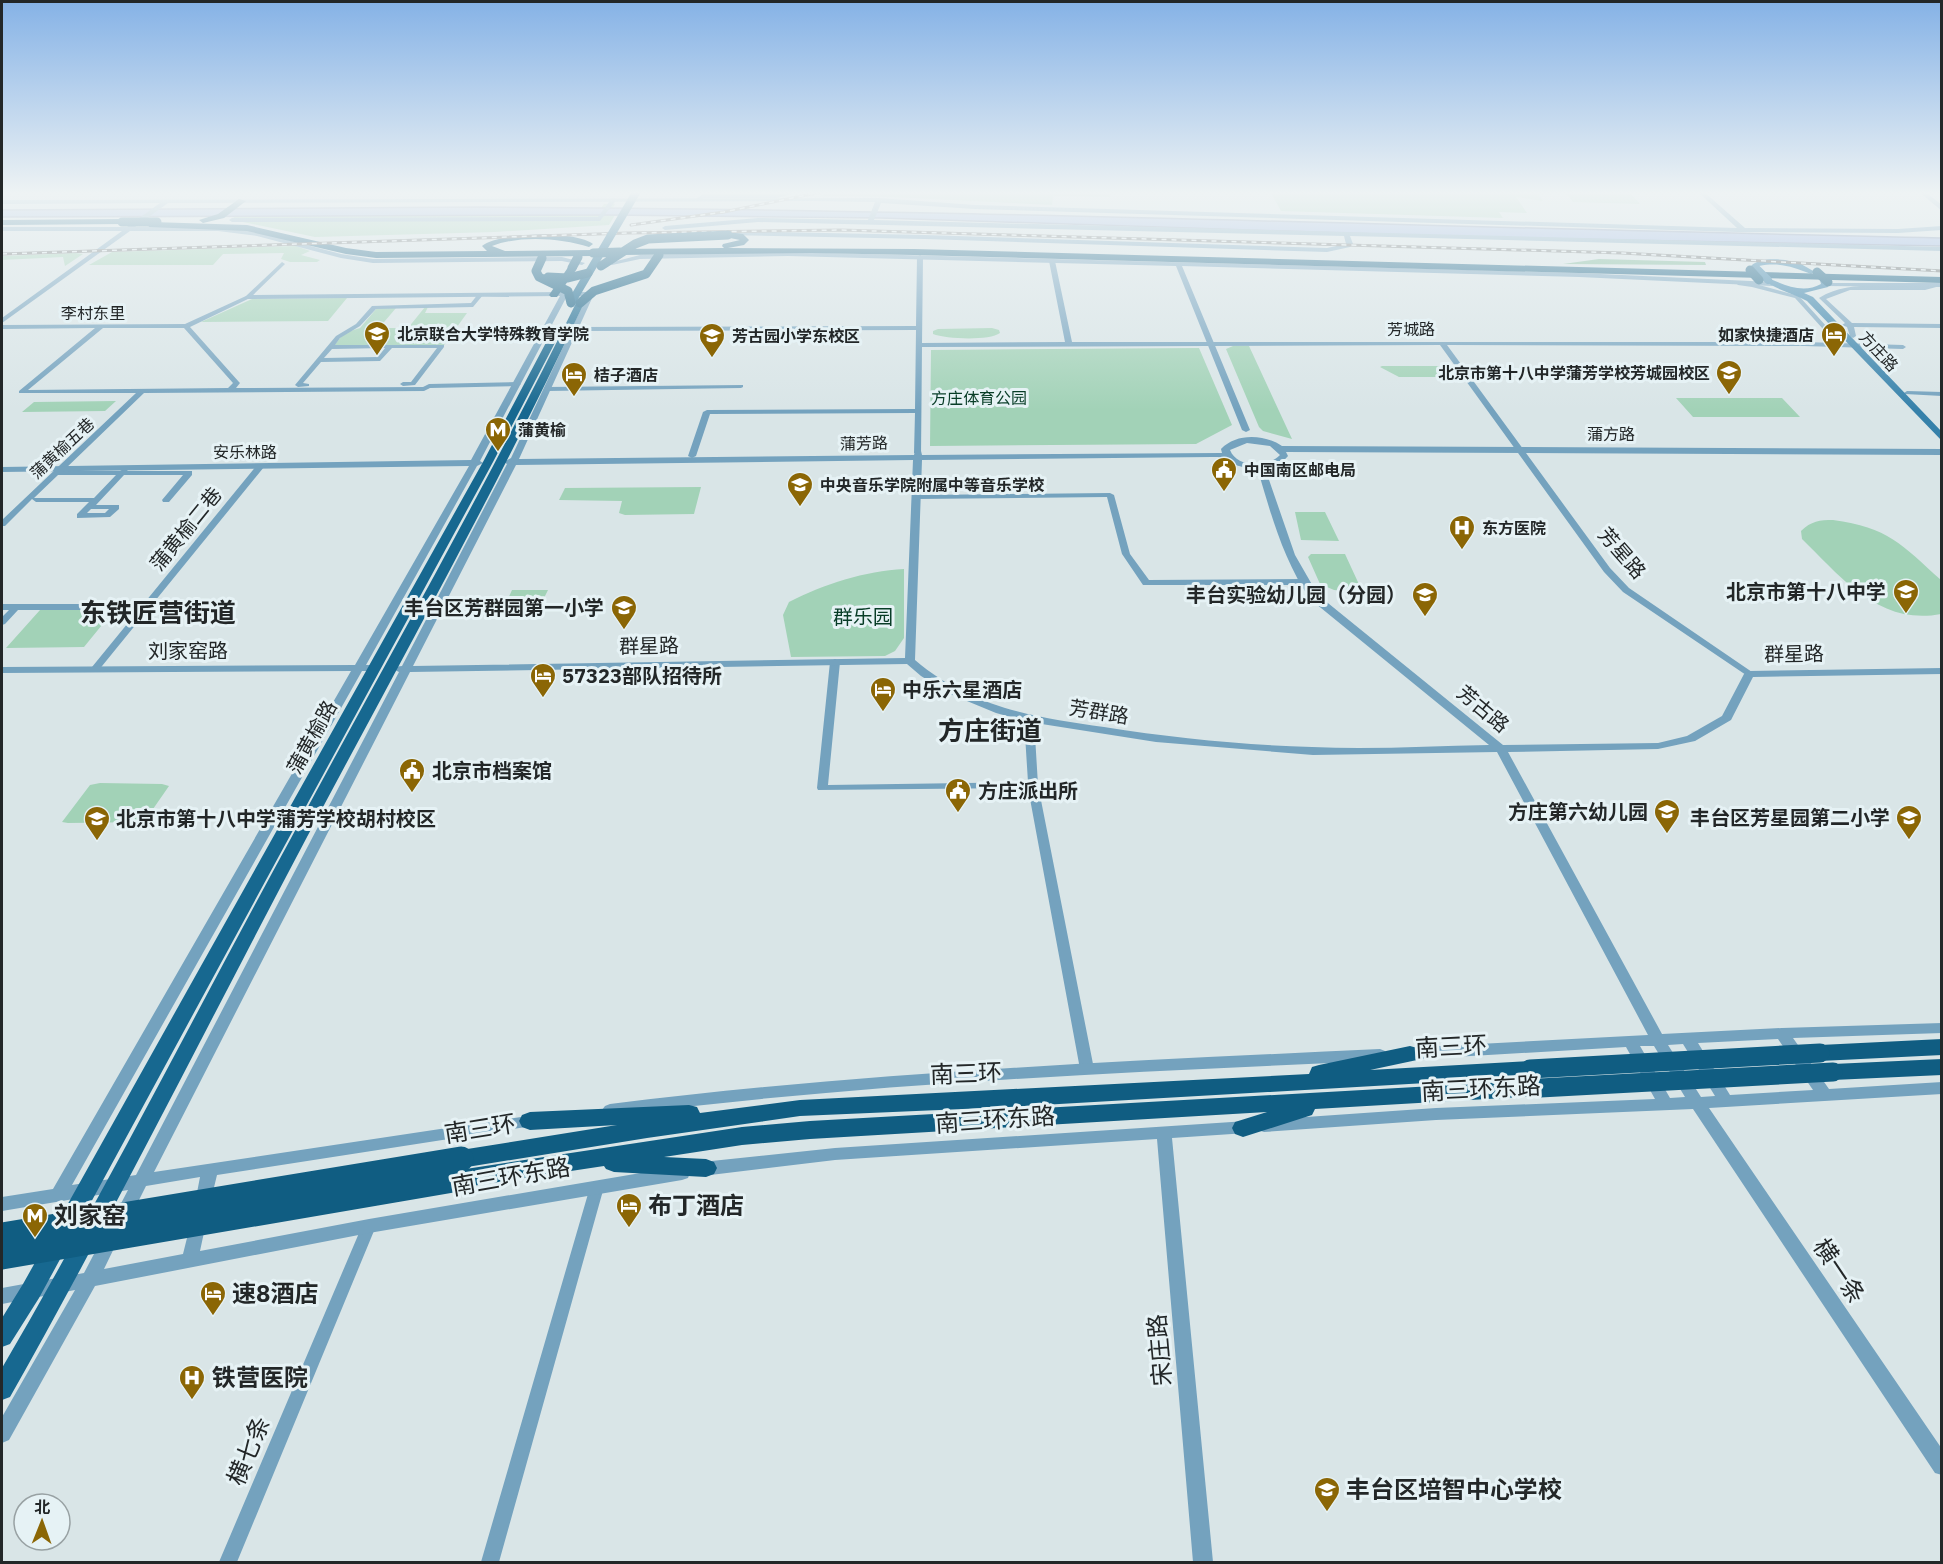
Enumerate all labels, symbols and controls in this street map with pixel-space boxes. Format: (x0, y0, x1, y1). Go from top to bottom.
street label: 李村东里 (61, 303, 125, 323)
school or university icon: 北京联合大学特殊教育学院 (362, 319, 392, 357)
street label: 芳城路 (1387, 319, 1435, 339)
hotel icon: 如家快捷酒店 (1819, 320, 1849, 358)
school or university icon: 芳古园小学东校区 (697, 321, 727, 359)
place label: 北京联合大学特殊教育学院 (397, 324, 589, 344)
place label: 如家快捷酒店 (1718, 325, 1814, 345)
place label: 芳古园小学东校区 (732, 326, 860, 346)
street label: 方庄路 (1855, 327, 1903, 375)
school or university icon: 北京市第十八中学蒲芳学校芳城园校区 (1714, 358, 1744, 396)
hotel icon: 桔子酒店 (559, 360, 589, 398)
place label: 北京市第十八中学蒲芳学校芳城园校区 (1438, 363, 1710, 383)
place label: 桔子酒店 (594, 365, 658, 385)
park label: 方庄体育公园 (931, 388, 1027, 408)
street label: 蒲黄榆五巷 (26, 413, 98, 483)
metro station icon: 蒲黄榆 (483, 415, 513, 453)
place label: 蒲黄榆 (518, 420, 566, 440)
street label: 蒲方路 (1587, 424, 1635, 444)
street label: 蒲芳路 (840, 433, 888, 453)
street label: 安乐林路 (213, 442, 277, 462)
public building icon: 中国南区邮电局 (1209, 455, 1239, 493)
place label: 中国南区邮电局 (1244, 460, 1356, 480)
school or university icon: 中央音乐学院附属中等音乐学校 (785, 470, 815, 508)
place label: 中央音乐学院附属中等音乐学校 (820, 475, 1045, 495)
street label: 蒲黄榆二巷 (144, 481, 228, 576)
hospital icon: 东方医院 (1447, 513, 1477, 551)
place label: 东方医院 (1482, 518, 1546, 538)
street label: 芳星路 (1593, 521, 1652, 584)
school or university icon: 北京市第十八中学 (1891, 577, 1921, 615)
place label: 北京市第十八中学 (1726, 578, 1886, 605)
school or university icon: 丰台实验幼儿园（分园） (1410, 580, 1440, 618)
place label: 丰台实验幼儿园（分园） (1186, 581, 1406, 608)
school or university icon: 丰台区芳群园第一小学 (609, 593, 639, 631)
place label: 丰台区芳群园第一小学 (404, 594, 604, 621)
district label: 东铁匠营街道 (80, 595, 236, 629)
park label: 群乐园 (833, 603, 893, 630)
street label: 群星路 (619, 631, 679, 660)
street label: 刘家窑路 (148, 637, 228, 664)
street label: 群星路 (1764, 639, 1824, 668)
hotel icon: 57323部队招待所 (528, 661, 558, 699)
place label: 57323部队招待所 (562, 662, 722, 689)
hotel icon: 中乐六星酒店 (868, 675, 898, 713)
place label: 中乐六星酒店 (902, 676, 1022, 703)
street label: 芳古路 (1452, 679, 1515, 738)
street label: 芳群路 (1067, 693, 1131, 730)
street label: 蒲黄榆路 (280, 695, 343, 778)
district label: 方庄街道 (938, 713, 1042, 747)
public building icon: 北京市档案馆 (397, 756, 427, 794)
place label: 北京市档案馆 (432, 757, 552, 784)
public building icon: 方庄派出所 (943, 776, 973, 814)
place label: 方庄派出所 (978, 777, 1078, 804)
school or university icon: 方庄第六幼儿园 (1652, 797, 1682, 835)
place label: 方庄第六幼儿园 (1508, 798, 1648, 825)
school or university icon: 丰台区芳星园第二小学 (1894, 803, 1924, 841)
school or university icon: 北京市第十八中学蒲芳学校胡村校区 (82, 804, 112, 842)
place label: 丰台区芳星园第二小学 (1690, 804, 1890, 831)
place label: 北京市第十八中学蒲芳学校胡村校区 (116, 805, 436, 832)
street label: 南三环 (1414, 1028, 1488, 1064)
street label: 南三环 (929, 1056, 1003, 1090)
street label: 南三环东路 (1420, 1069, 1542, 1107)
street label: 南三环东路 (934, 1099, 1056, 1139)
street label: 南三环 (442, 1107, 518, 1149)
street label: 南三环东路 (449, 1150, 573, 1202)
place label: 布丁酒店 (648, 1189, 744, 1221)
hotel icon: 布丁酒店 (614, 1191, 644, 1229)
place label: 刘家窑 (54, 1199, 126, 1231)
metro station icon: 刘家窑 (20, 1201, 50, 1239)
street label: 横一条 (1806, 1232, 1873, 1309)
place label: 速8酒店 (232, 1277, 318, 1309)
hotel icon: 速8酒店 (198, 1279, 228, 1317)
street label: 宋庄路 (1140, 1313, 1178, 1387)
place label: 铁营医院 (212, 1361, 308, 1393)
hospital icon: 铁营医院 (177, 1363, 207, 1401)
street label: 横七条 (219, 1411, 277, 1490)
place label: 丰台区培智中心学校 (1346, 1473, 1562, 1505)
school or university icon: 丰台区培智中心学校 (1312, 1475, 1342, 1513)
north arrow (12, 1492, 72, 1552)
text: 北 (34, 1497, 50, 1517)

